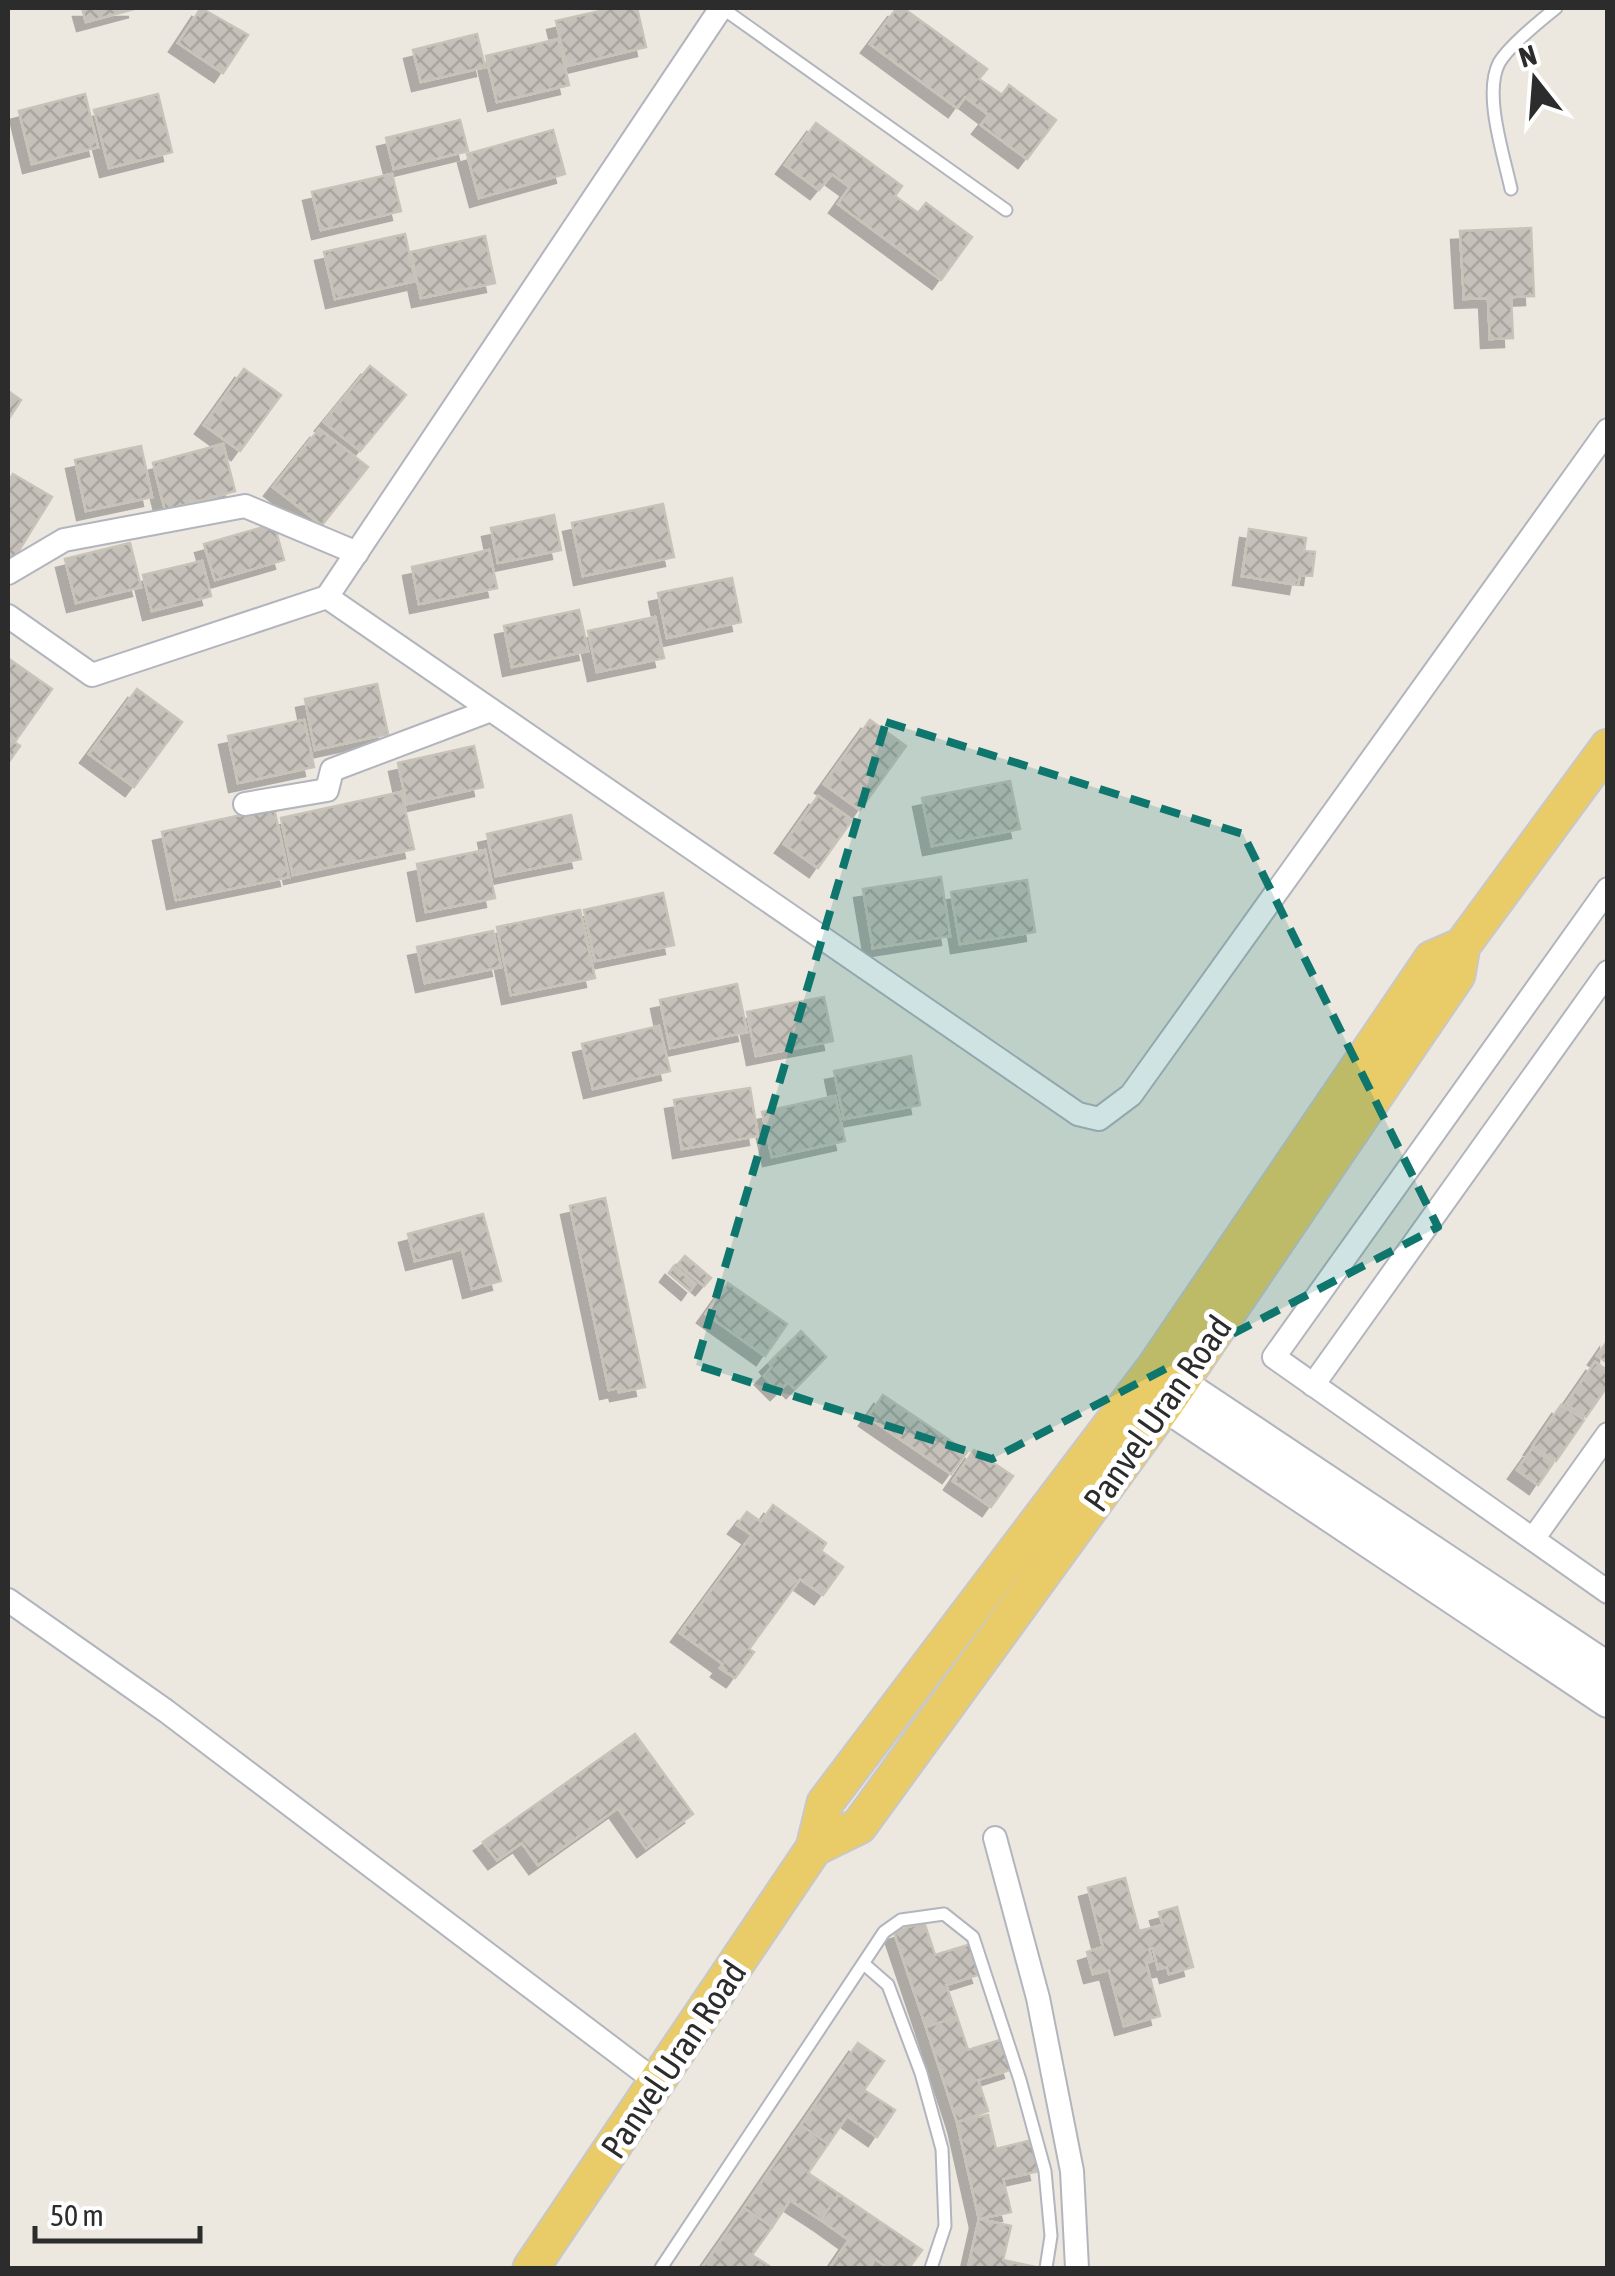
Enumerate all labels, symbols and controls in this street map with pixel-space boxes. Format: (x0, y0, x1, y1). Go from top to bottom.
north arrow (1485, 30, 1585, 130)
text: N (1515, 38, 1540, 74)
street label: Panvel Uran Road (1075, 1308, 1239, 1518)
street label: Panvel Uran Road (592, 1953, 754, 2165)
scale bar (35, 2181, 200, 2243)
text: 50 m (50, 2198, 104, 2232)

